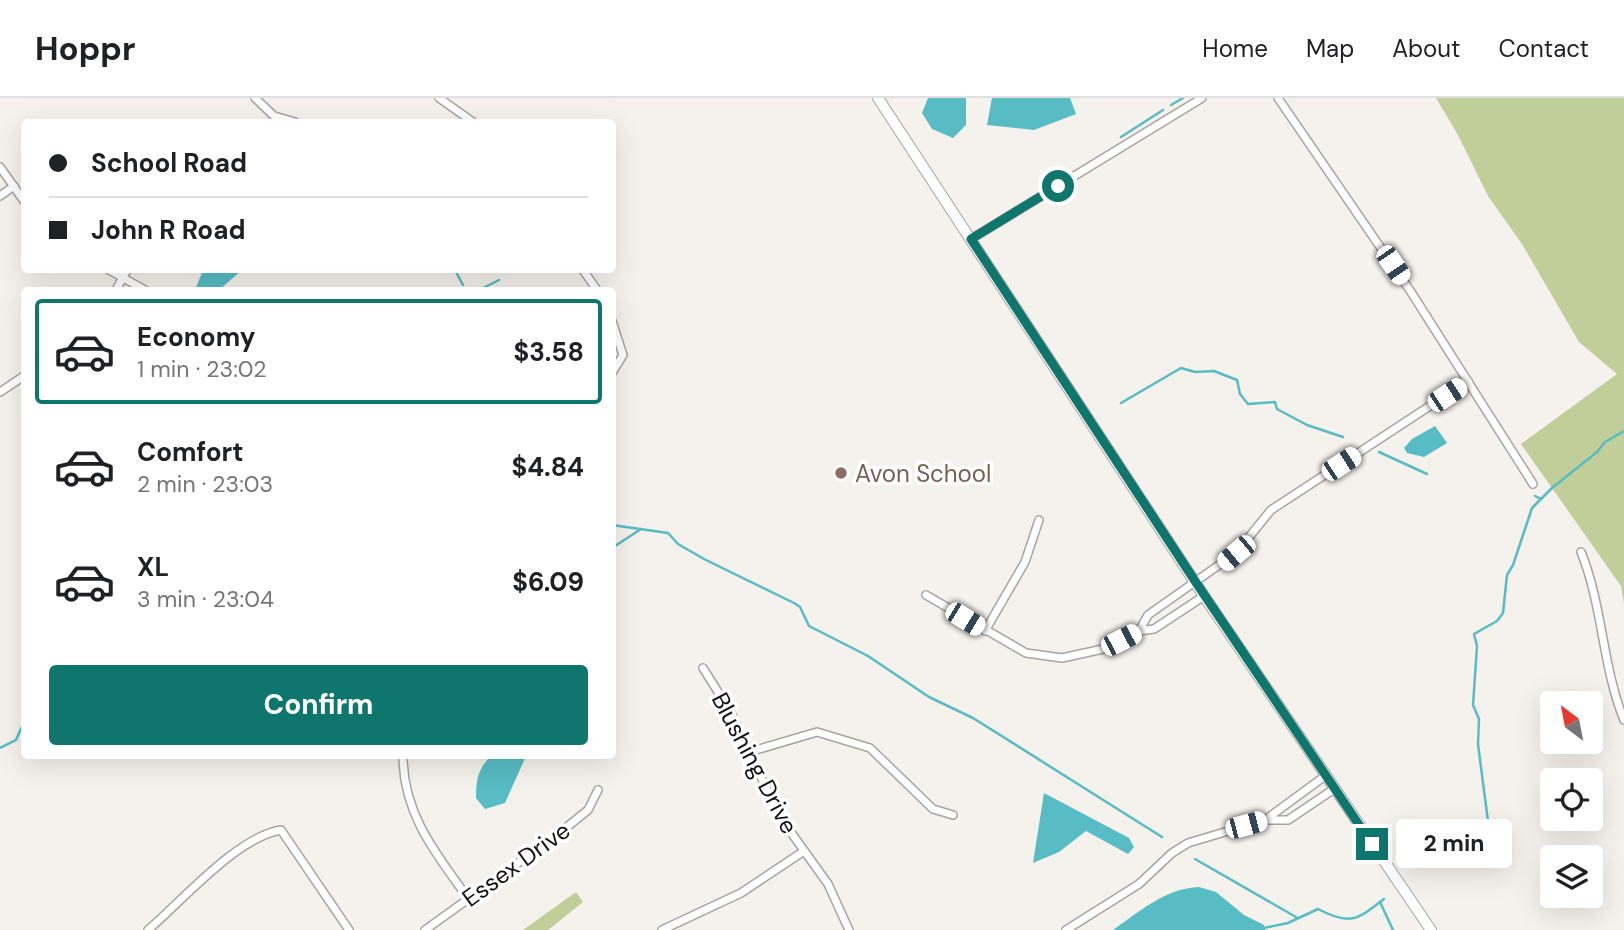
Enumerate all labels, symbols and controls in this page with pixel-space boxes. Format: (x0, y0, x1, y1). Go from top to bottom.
text: Hoppr (35, 27, 135, 70)
text: Home (1202, 33, 1268, 64)
text: Map (1306, 33, 1354, 64)
text: About (1392, 33, 1461, 64)
text: Contact (1499, 33, 1589, 64)
text: School Road (91, 146, 247, 180)
route start (1042, 170, 1074, 202)
text: John R Road (91, 213, 245, 247)
car (1373, 242, 1414, 288)
icon: car (53, 320, 116, 383)
text: Economy (137, 320, 255, 354)
text: $3.58 (513, 335, 584, 369)
text: 1 min · 23:02 (137, 354, 267, 384)
car (1424, 375, 1471, 415)
icon: car (53, 435, 116, 498)
text: Comfort (137, 435, 243, 469)
car (1318, 444, 1365, 484)
text: $4.84 (511, 450, 584, 484)
place label: Avon School (855, 458, 991, 489)
marker: Avon School (833, 465, 849, 481)
text: 2 min · 23:03 (137, 469, 273, 499)
car (1214, 531, 1259, 575)
icon: car (53, 550, 116, 613)
text: XL (137, 550, 169, 584)
text: $6.09 (512, 565, 584, 599)
text: 3 min · 23:04 (137, 584, 274, 614)
car (942, 599, 989, 639)
car (1098, 621, 1145, 659)
button: Confirm (49, 665, 588, 745)
street label: Blushing Drive (705, 687, 805, 839)
north arrow (1540, 691, 1603, 754)
map controls (1540, 691, 1603, 908)
button: locate (1540, 768, 1603, 831)
car (1223, 809, 1270, 841)
street label: Essex Drive (456, 814, 576, 914)
callout: 2 min (1396, 820, 1512, 868)
route end (1356, 828, 1388, 860)
text: 2 min (1424, 828, 1484, 858)
button: layers (1540, 845, 1603, 908)

